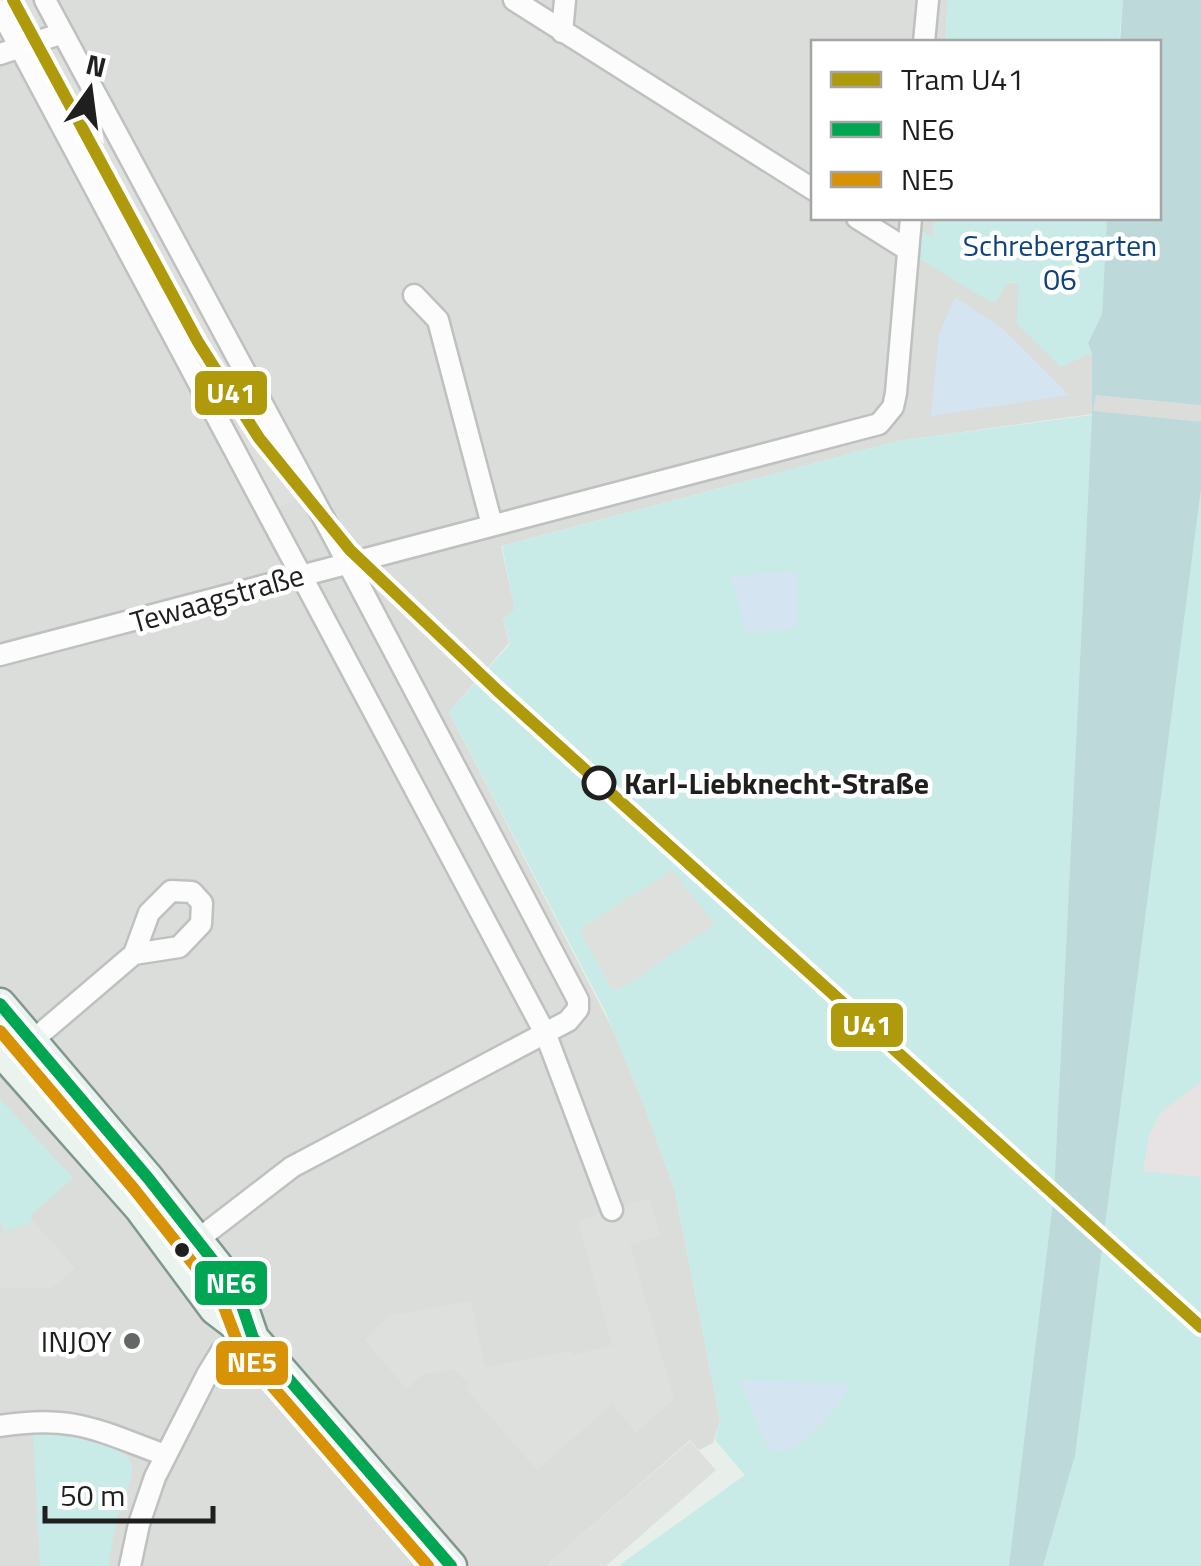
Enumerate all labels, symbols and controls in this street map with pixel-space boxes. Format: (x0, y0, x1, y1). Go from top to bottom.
north arrow (40, 40, 140, 140)
legend (811, 40, 1161, 220)
text: N (82, 42, 111, 88)
text: Tram U41 (901, 56, 1024, 102)
text: NE6 (901, 106, 955, 152)
text: NE5 (901, 156, 955, 202)
park label: Schrebergarten 06 (963, 222, 1157, 302)
line badge: U41 (193, 369, 269, 417)
text: U41 (206, 371, 256, 414)
street label: Tewaagstraße (125, 551, 309, 645)
place label: Karl-Liebknecht-Straße (624, 760, 929, 806)
marker: Karl-Liebknecht-Straße (583, 767, 615, 799)
line badge: U41 (829, 1001, 905, 1049)
text: U41 (842, 1003, 892, 1046)
unlabelled marker (172, 1240, 192, 1260)
line badge: NE6 (193, 1259, 269, 1307)
text: NE6 (206, 1261, 256, 1304)
place label: INJOY (41, 1318, 112, 1364)
marker: INJOY (121, 1330, 143, 1352)
line badge: NE5 (214, 1339, 290, 1387)
text: NE5 (227, 1340, 277, 1383)
scale bar (45, 1461, 212, 1523)
text: 50 m (60, 1472, 125, 1518)

